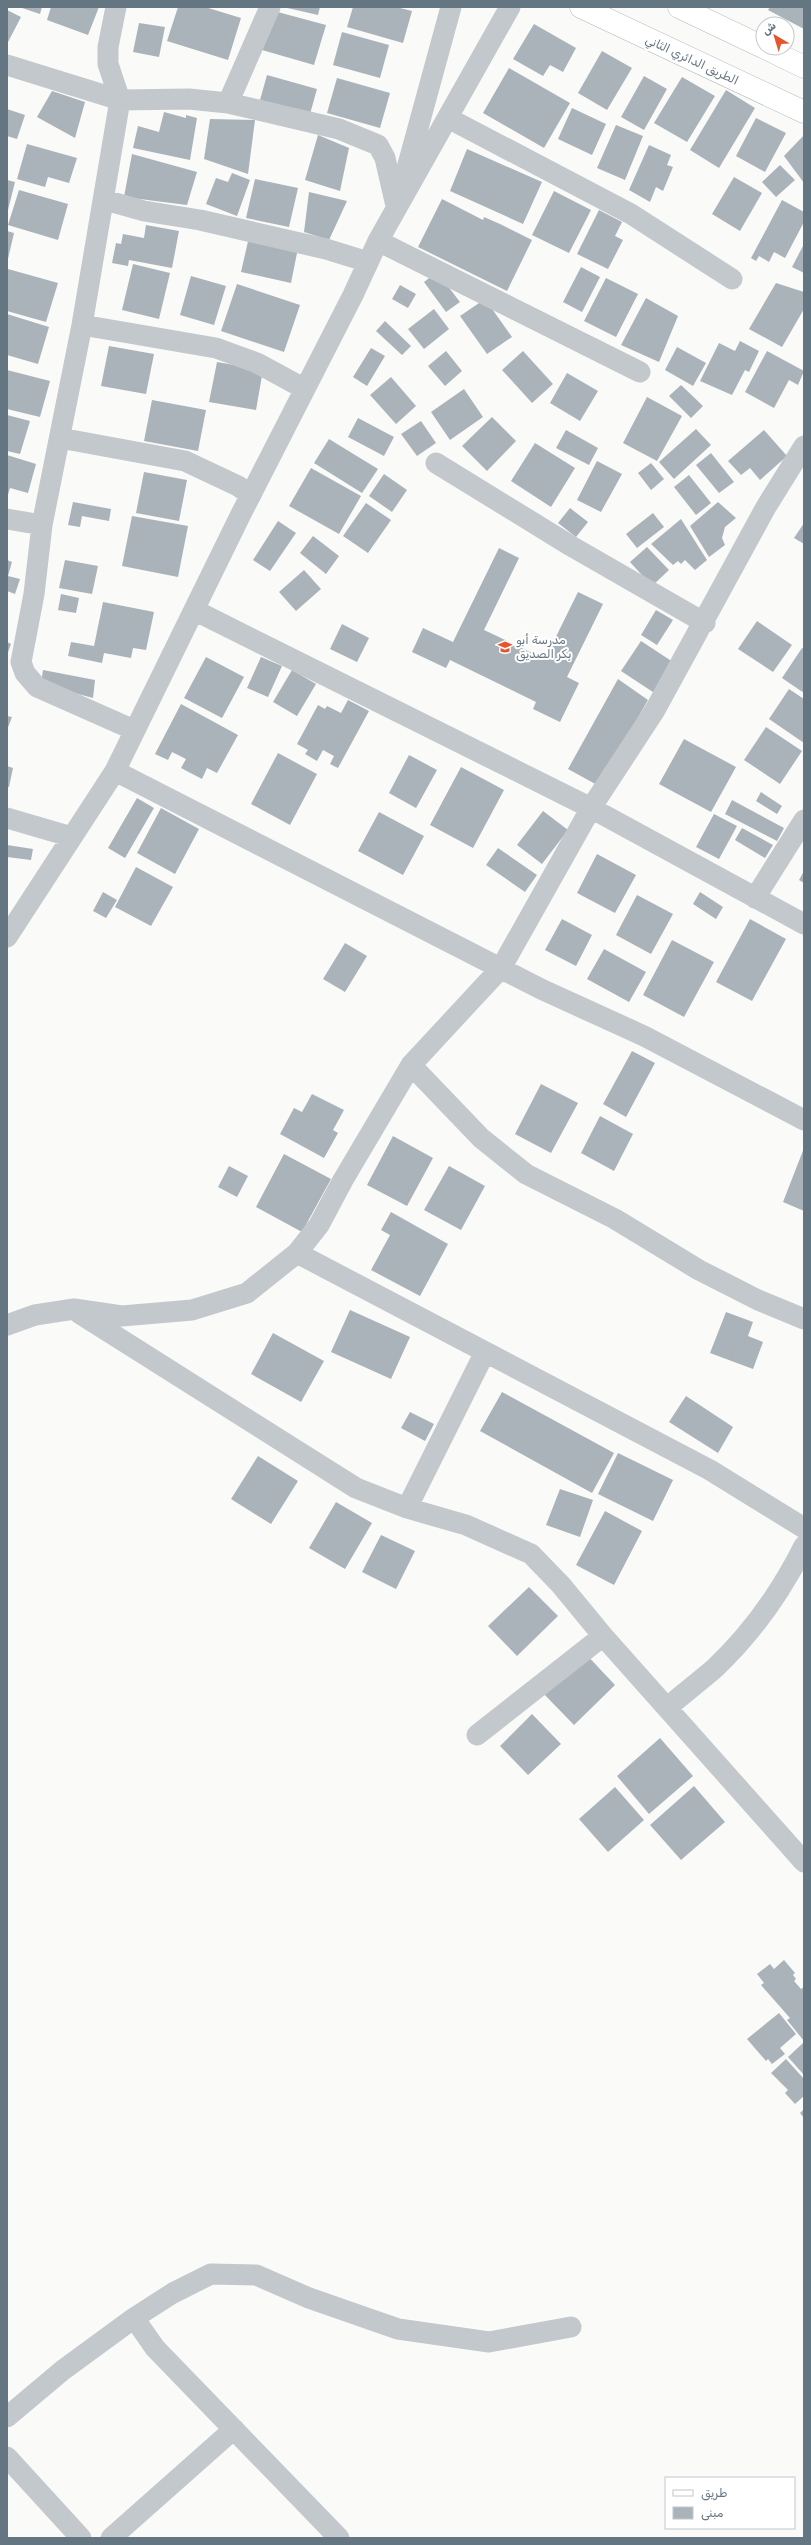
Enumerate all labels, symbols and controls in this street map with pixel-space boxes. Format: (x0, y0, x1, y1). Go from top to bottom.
north arrow (755, 16, 795, 56)
text: ش (760, 19, 779, 38)
street label: الطريق الدائري الثاني (642, 32, 741, 90)
place label: مدرسة أبو بكر الصديق (516, 633, 571, 662)
school or university icon: مدرسة أبو بكر الصديق (497, 639, 513, 655)
legend (665, 2477, 795, 2529)
text: طريق (701, 2486, 727, 2501)
text: مبنى (701, 2506, 724, 2521)

